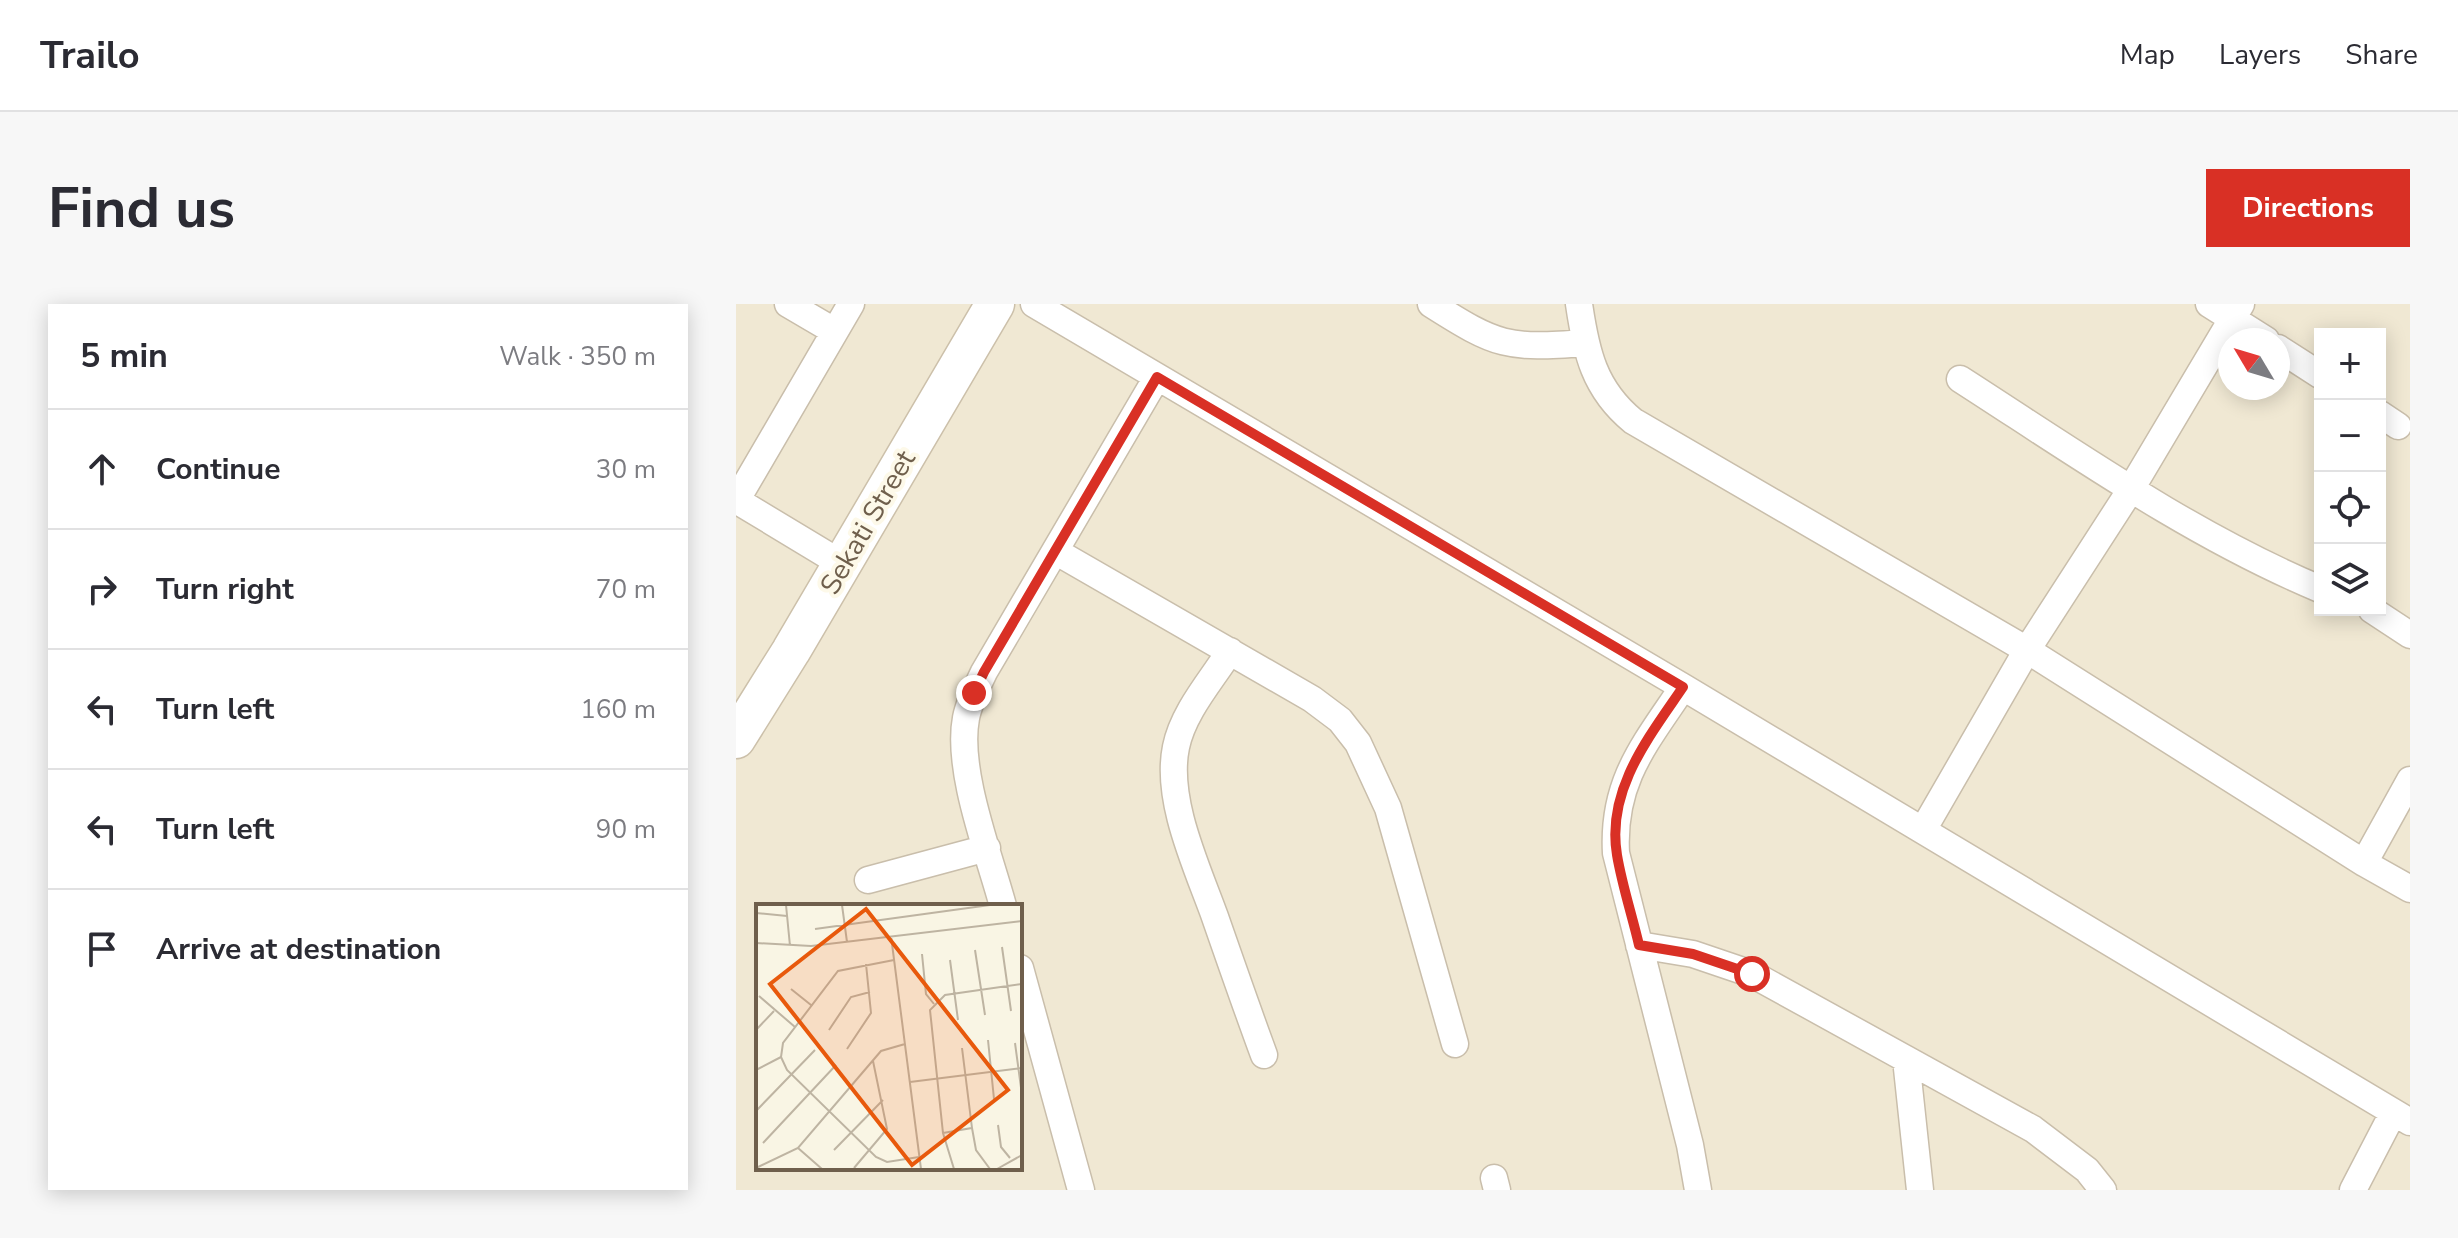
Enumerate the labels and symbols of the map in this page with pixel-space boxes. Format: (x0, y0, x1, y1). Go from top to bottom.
north arrow (2218, 328, 2290, 400)
street label: Sekati Street (811, 443, 925, 602)
route end (956, 675, 992, 711)
inset map (756, 904, 1022, 1170)
route start (1734, 956, 1770, 992)

